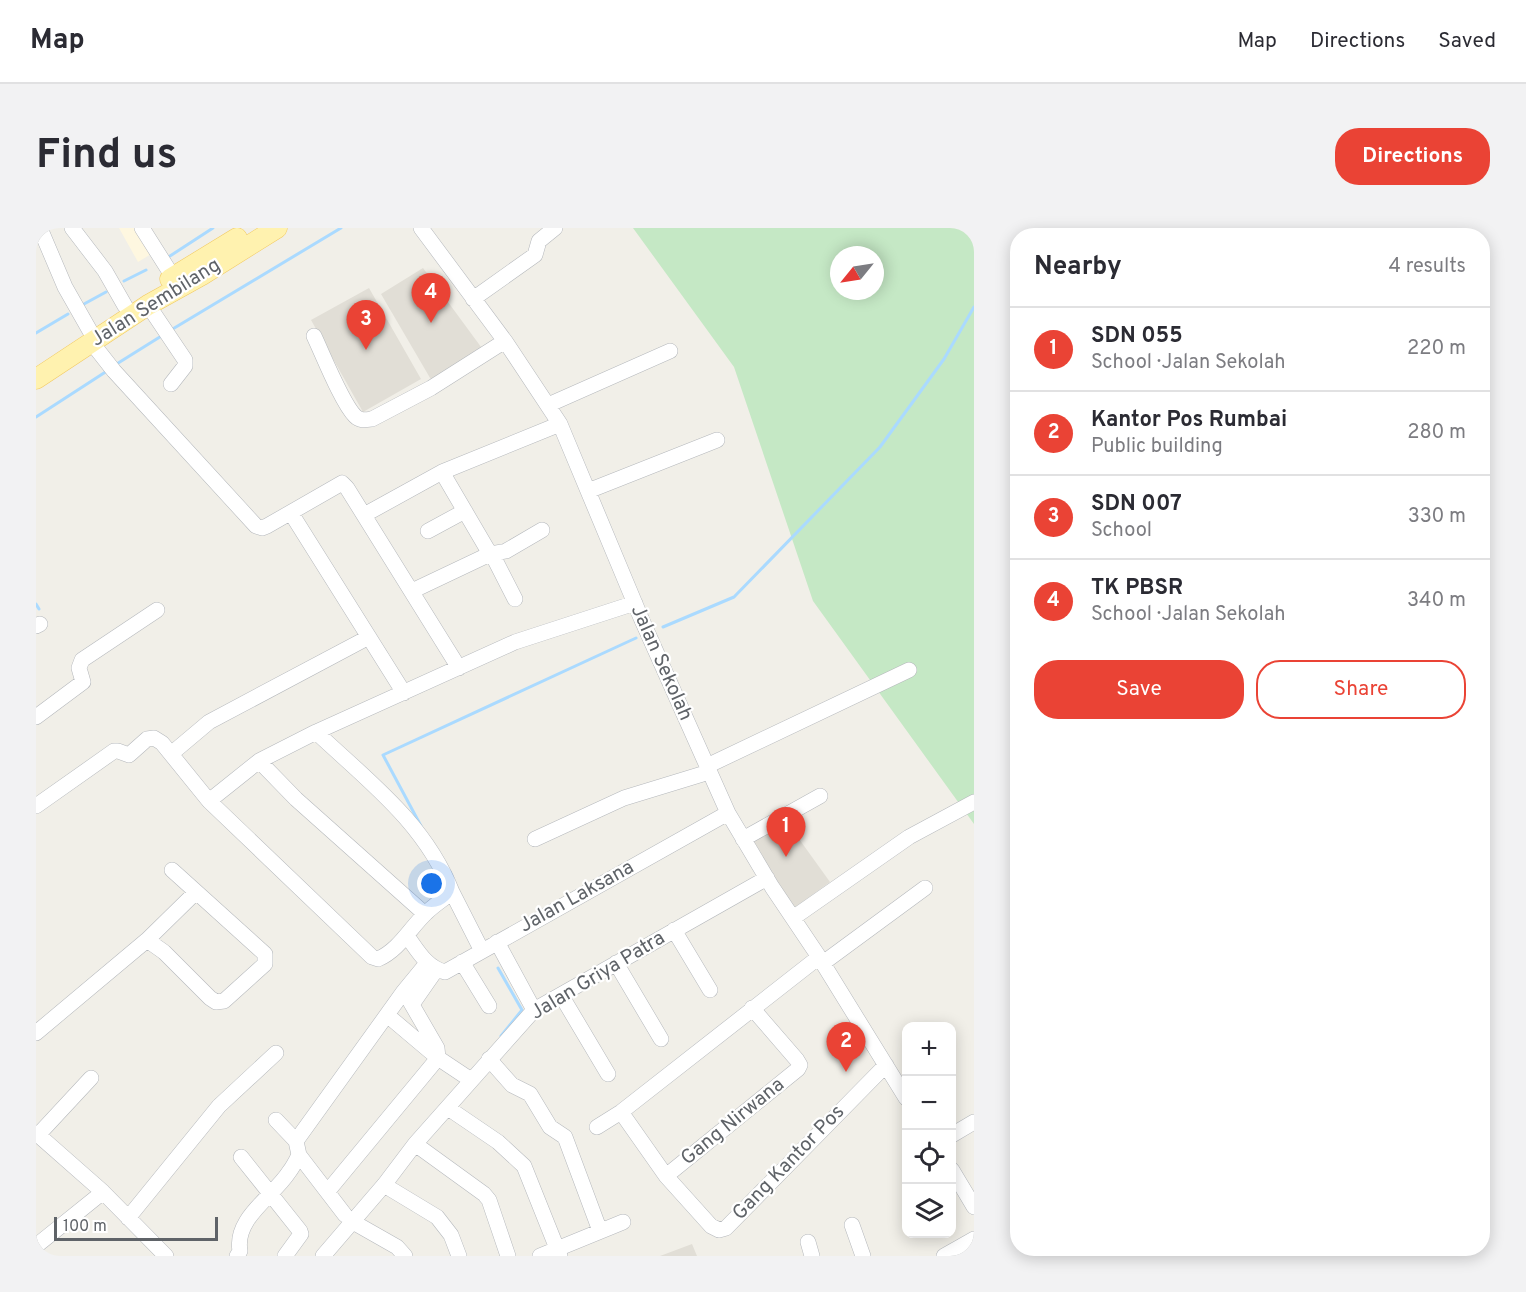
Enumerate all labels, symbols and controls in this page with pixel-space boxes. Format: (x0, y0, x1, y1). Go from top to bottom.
text: Map (30, 23, 85, 59)
text: Map (1237, 28, 1277, 55)
text: Directions (1310, 28, 1405, 55)
text: Saved (1438, 28, 1496, 55)
button: Directions (1335, 128, 1490, 185)
text: Find us (36, 130, 177, 183)
north arrow (830, 246, 884, 300)
text: Nearby (1034, 251, 1122, 284)
street label: Jalan Sembilang (86, 253, 226, 353)
text: 4 results (1389, 254, 1466, 280)
pin: 4 (412, 274, 450, 323)
pin: 3 (346, 300, 386, 350)
text: SDN 055 (1091, 323, 1183, 350)
text: 1 (1050, 336, 1058, 362)
text: 220 m (1407, 336, 1466, 362)
text: School · Jalan Sekolah (1091, 350, 1285, 376)
text: Kantor Pos Rumbai (1091, 407, 1287, 434)
text: 2 (1047, 420, 1060, 446)
text: 280 m (1407, 420, 1466, 446)
text: Public building (1091, 434, 1223, 460)
text: SDN 007 (1091, 491, 1182, 518)
text: 3 (1048, 504, 1060, 530)
text: 330 m (1408, 504, 1466, 530)
text: School (1091, 518, 1152, 544)
text: TK PBSR (1091, 575, 1183, 602)
text: 4 (1047, 588, 1060, 614)
text: 340 m (1407, 588, 1466, 614)
street label: Jalan Sekolah (624, 601, 698, 725)
text: School · Jalan Sekolah (1091, 602, 1285, 628)
button: Save (1034, 660, 1244, 719)
button: Share (1256, 660, 1466, 719)
pin: 1 (766, 808, 806, 857)
street label: Jalan Laksana (515, 855, 639, 939)
your location (417, 869, 446, 898)
street label: Jalan Griya Patra (526, 926, 670, 1026)
pin: 2 (826, 1022, 866, 1072)
map controls (902, 1022, 956, 1238)
button: + (902, 1022, 956, 1076)
street label: Gang Nirwana (676, 1072, 790, 1172)
button: − (902, 1076, 956, 1130)
street label: Gang Kantor Pos (727, 1100, 851, 1226)
button: locate (902, 1130, 956, 1184)
button: layers (902, 1184, 956, 1238)
scale bar (54, 1214, 218, 1242)
text: 100 m (63, 1217, 107, 1237)

